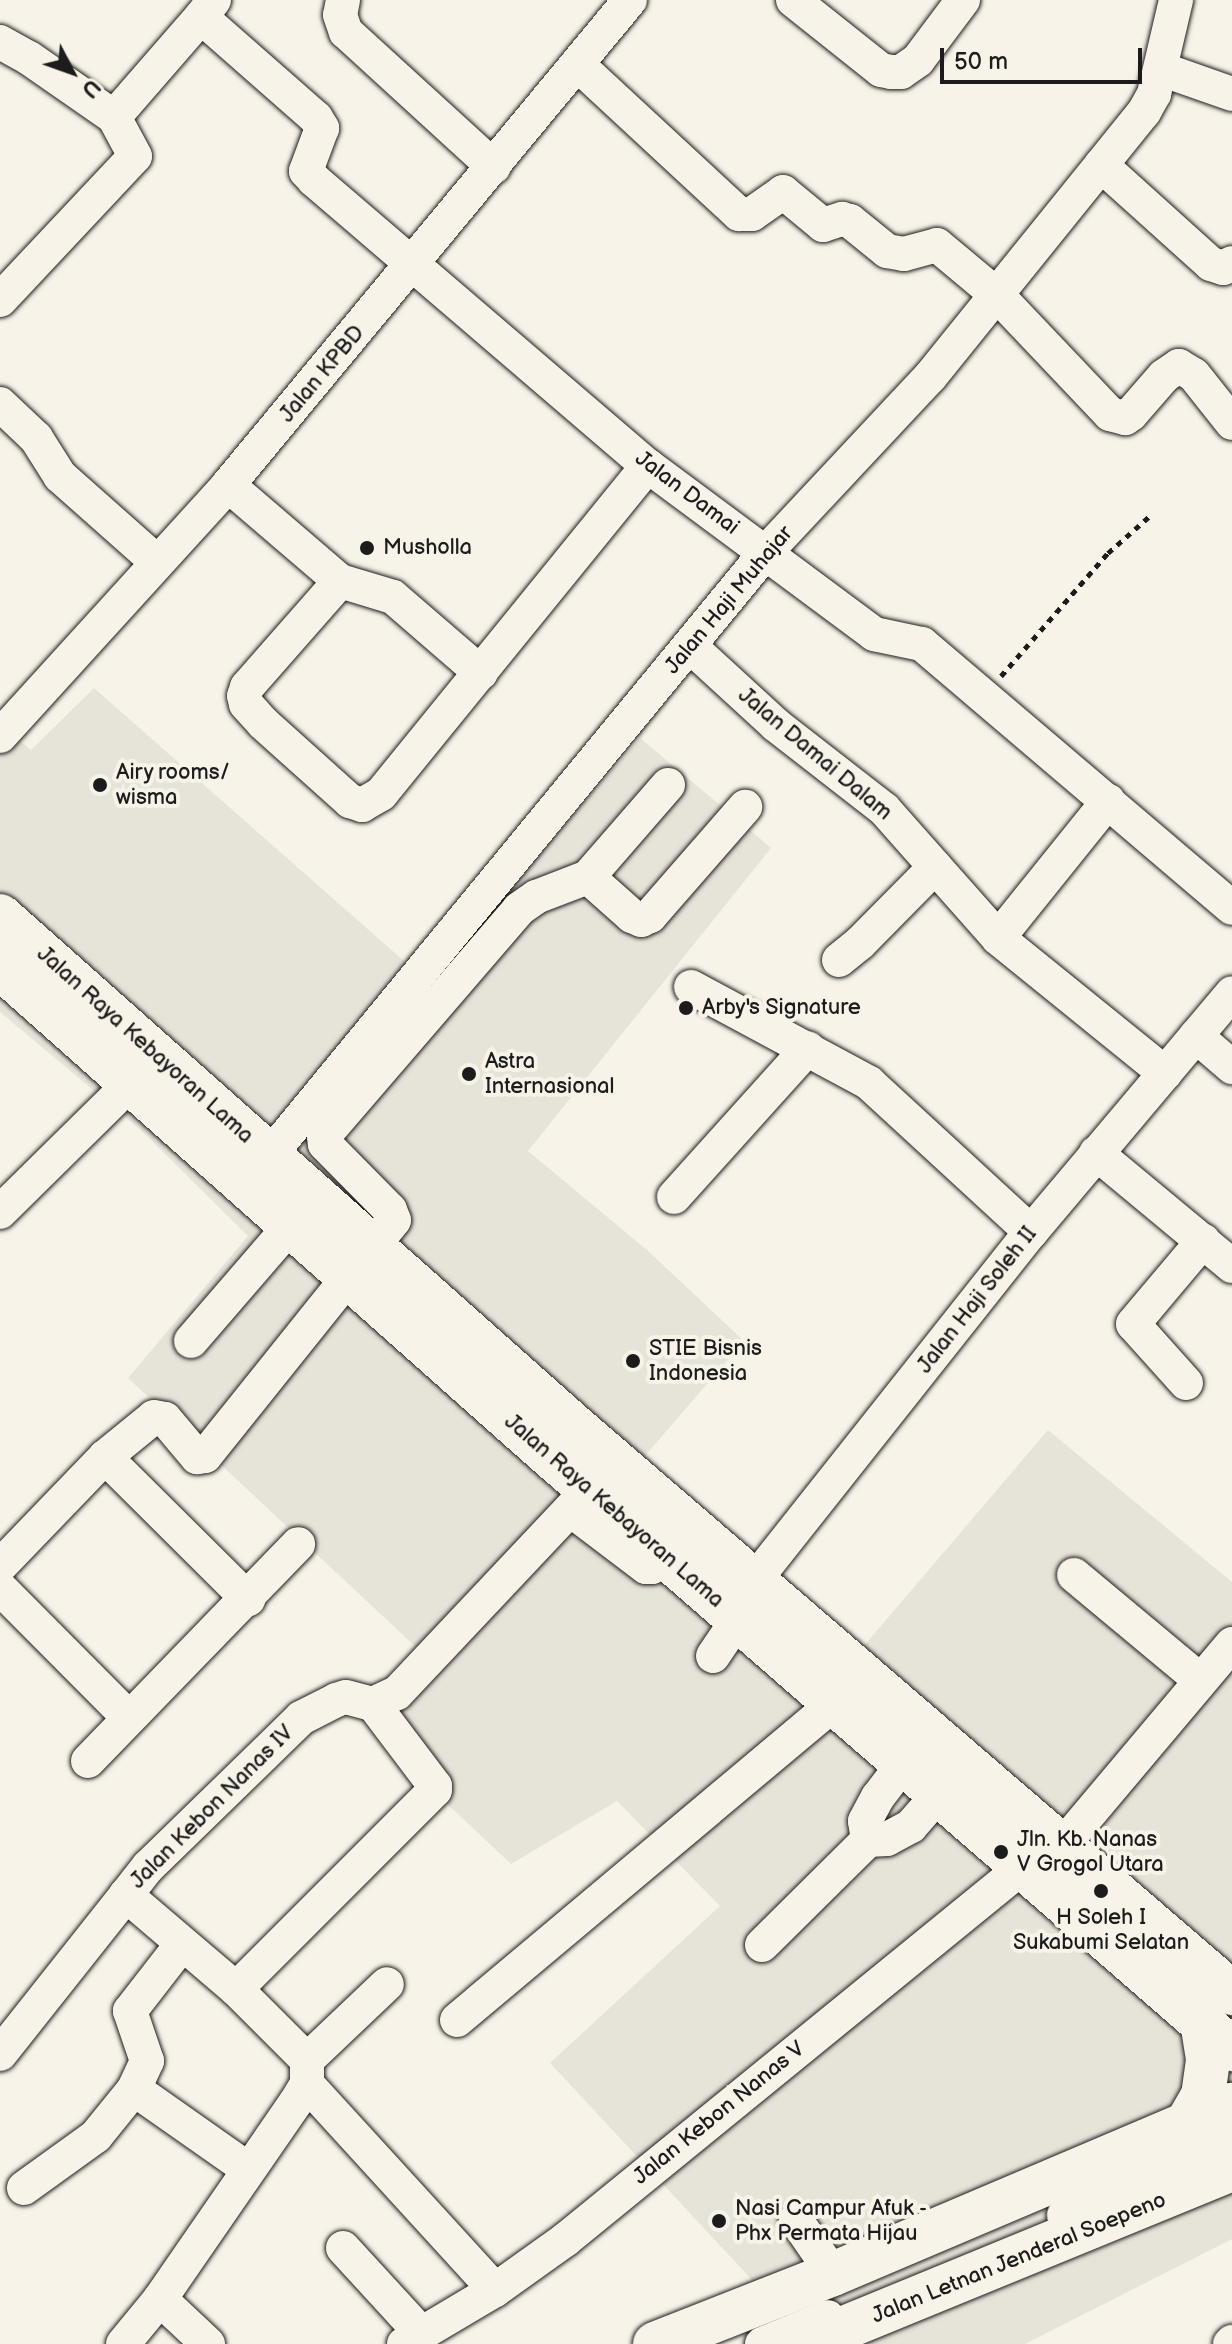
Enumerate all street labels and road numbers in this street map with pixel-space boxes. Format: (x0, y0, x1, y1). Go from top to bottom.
street label: Jalan KPBD (274, 320, 370, 428)
street label: Jalan Damai (630, 445, 744, 541)
street label: Jalan Haji Muhajar (659, 521, 799, 679)
street label: Jalan Damai Dalam (733, 682, 897, 826)
street label: Jalan Raya Kebayoran Lama (31, 941, 259, 1149)
street label: Jalan Haji Soleh II (911, 1221, 1043, 1379)
street label: Jalan Raya Kebayoran Lama (499, 1409, 729, 1613)
street label: Jalan Kebon Nanas IV (125, 1720, 299, 1894)
street label: Jalan Kebon Nanas V (628, 2036, 810, 2190)
street label: Jalan Letnan Jenderal Soepeno (867, 2186, 1171, 2330)

